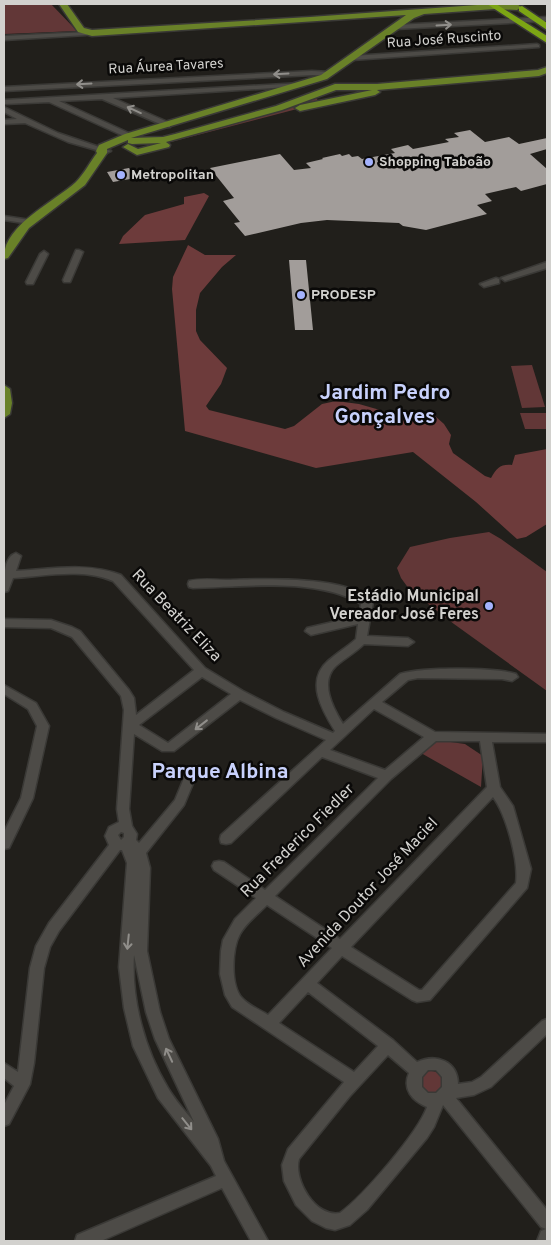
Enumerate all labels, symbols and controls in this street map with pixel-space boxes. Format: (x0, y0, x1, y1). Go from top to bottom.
one-way arrow (436, 20, 452, 29)
street label: Rua José Ruscinto (386, 28, 502, 52)
street label: Rua Áurea Tavares (108, 54, 224, 79)
one-way arrow (273, 70, 289, 79)
one-way arrow (76, 80, 92, 89)
one-way arrow (127, 105, 142, 114)
place label: Shopping Taboão (379, 154, 491, 171)
marker: Shopping Taboão (363, 156, 375, 168)
place label: Metropolitan (131, 167, 214, 184)
marker: Metropolitan (115, 169, 127, 181)
place label: PRODESP (311, 287, 376, 304)
marker: PRODESP (295, 289, 307, 301)
district label: Jardim Pedro Gonçalves (320, 380, 450, 431)
street label: Rua Beatriz Eliza (127, 566, 225, 666)
place label: Estádio Municipal Vereador José Feres (329, 587, 479, 625)
marker: Estádio Municipal Vereador José Feres (483, 600, 495, 612)
one-way arrow (195, 719, 208, 730)
district label: Parque Albina (152, 759, 288, 786)
street label: Rua Frederico Fiedler (237, 780, 359, 902)
street label: Avenida Doutor José Maciel (293, 814, 443, 972)
one-way arrow (124, 934, 133, 950)
one-way arrow (164, 1048, 174, 1063)
one-way arrow (182, 1117, 193, 1130)

